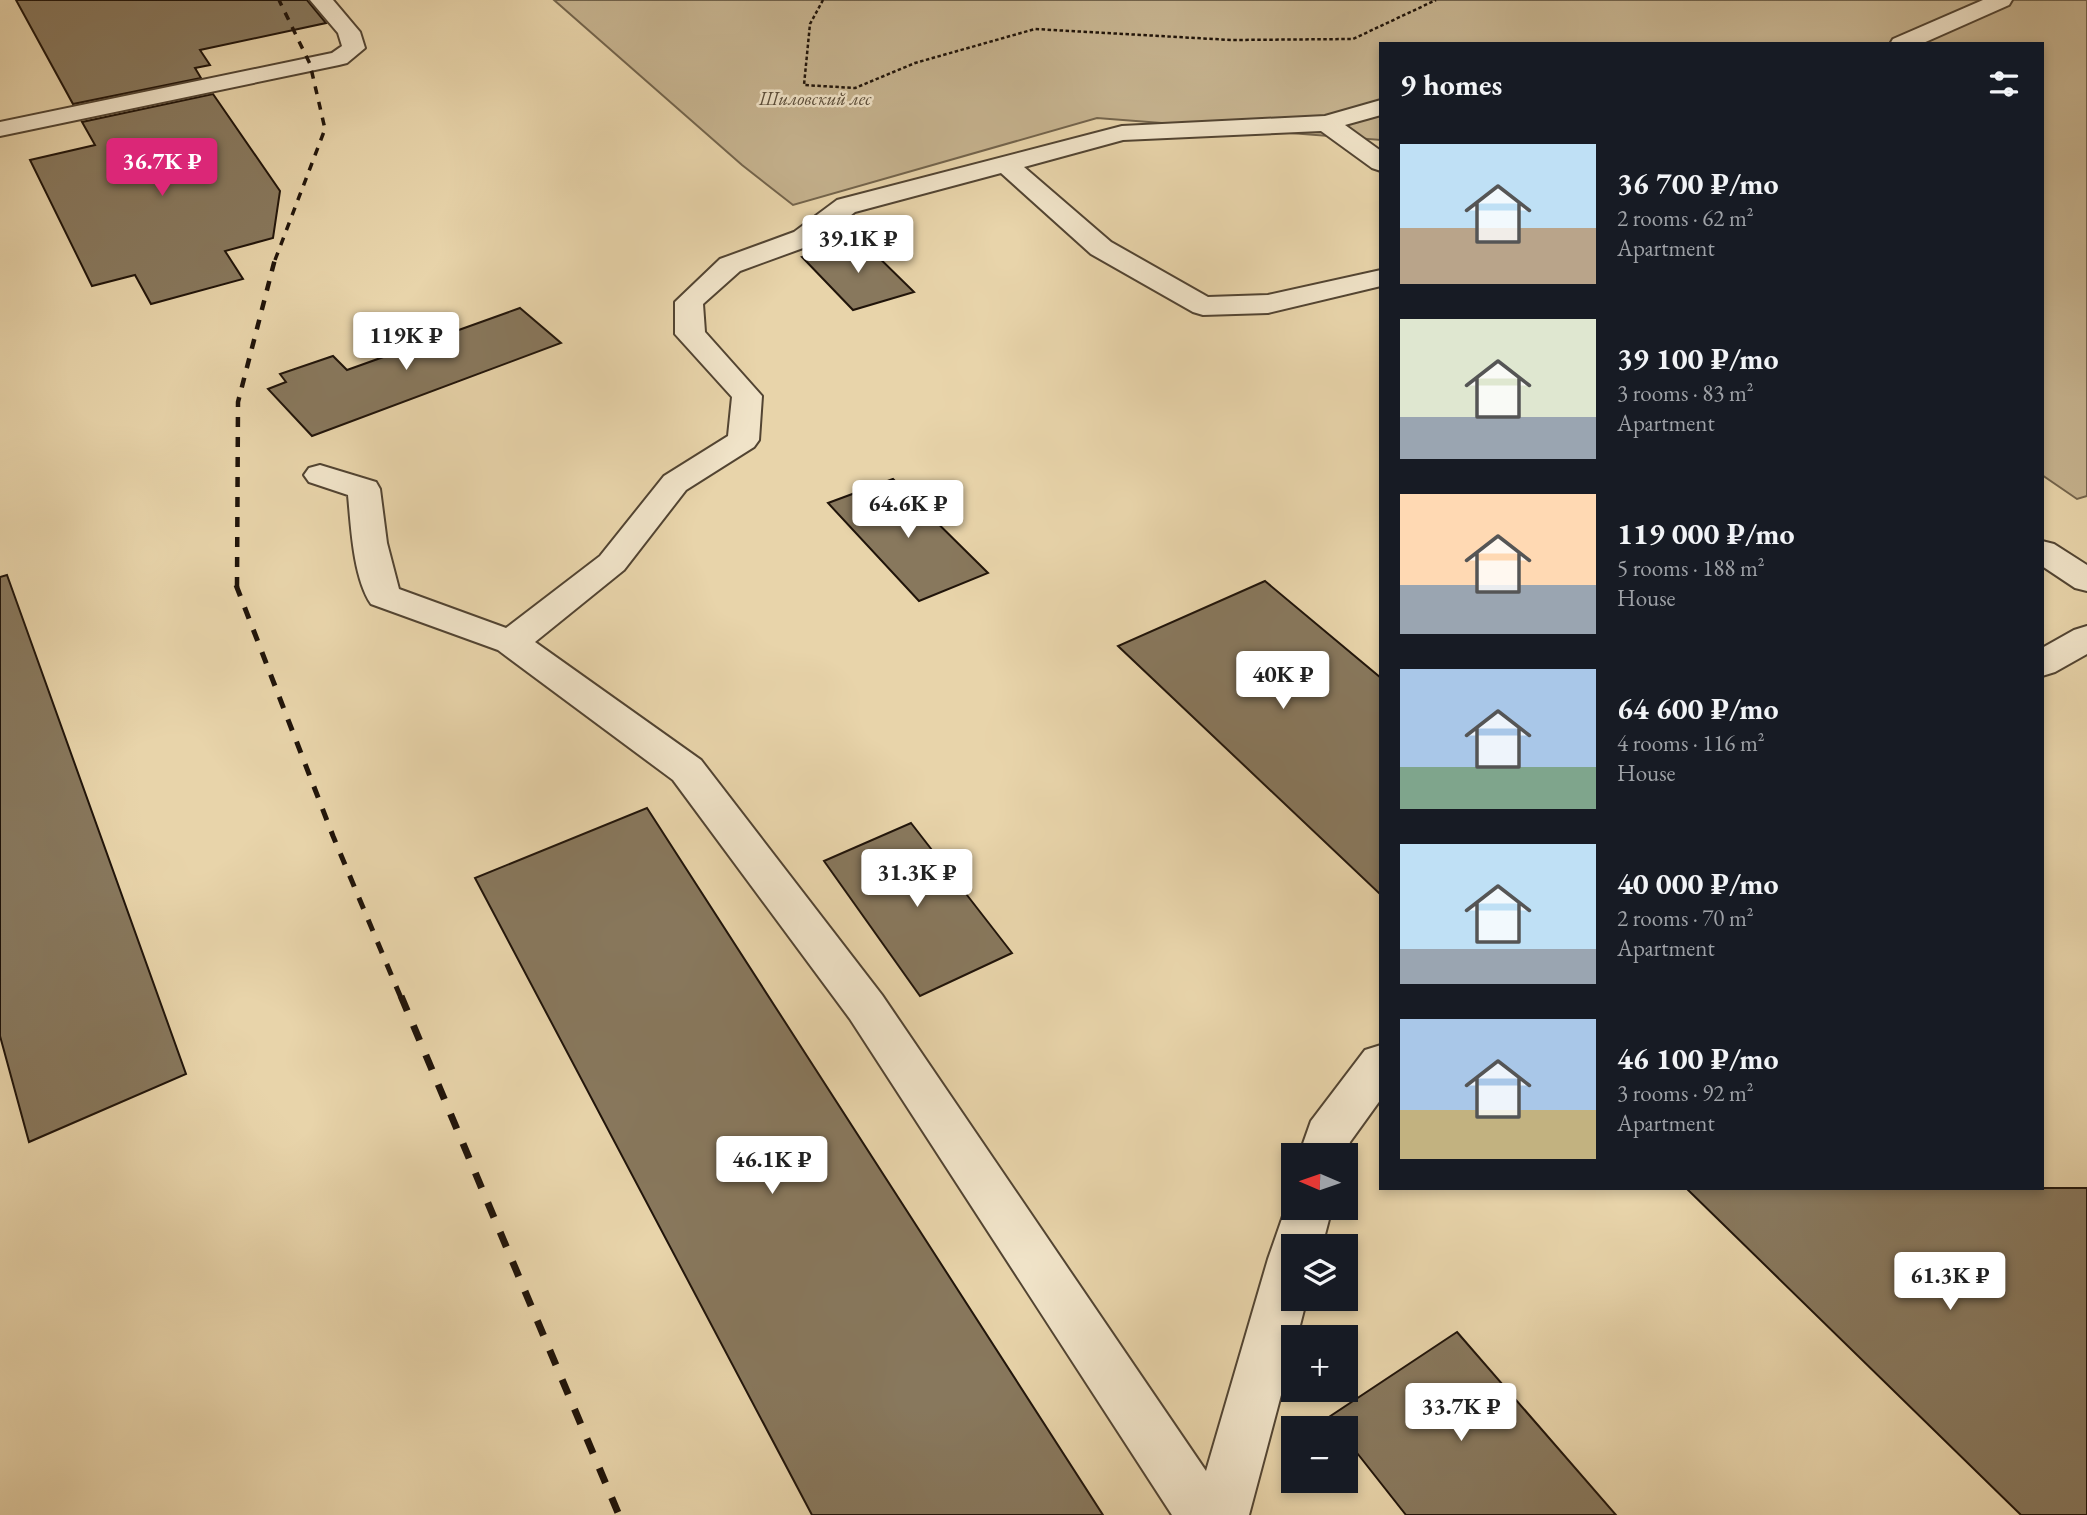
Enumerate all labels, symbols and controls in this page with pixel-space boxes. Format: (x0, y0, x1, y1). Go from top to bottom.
text: 9 homes (1400, 65, 1502, 104)
icon: filters (1985, 65, 2023, 103)
park label: Шиловский лес (758, 86, 872, 111)
pin: 36.7K ₽ (97, 138, 227, 198)
text: 36.7K ₽ (122, 146, 202, 176)
text: 36 700 ₽/mo (1617, 164, 1779, 203)
icon: home (1456, 172, 1540, 256)
text: 2 rooms · 62 m² (1617, 203, 1754, 233)
pin: 39.1K ₽ (793, 216, 923, 275)
text: 39.1K ₽ (818, 223, 898, 253)
text: Apartment (1617, 233, 1715, 263)
pin: 119K ₽ (349, 312, 463, 372)
text: 119K ₽ (369, 320, 443, 350)
text: 39 100 ₽/mo (1617, 339, 1779, 378)
icon: home (1456, 347, 1540, 431)
text: 3 rooms · 83 m² (1617, 378, 1754, 408)
text: Apartment (1617, 408, 1715, 438)
pin: 64.6K ₽ (843, 480, 973, 540)
text: 64.6K ₽ (868, 488, 948, 518)
text: 119 000 ₽/mo (1617, 514, 1795, 553)
icon: home (1456, 522, 1540, 606)
text: 5 rooms · 188 m² (1617, 553, 1765, 583)
text: House (1617, 583, 1676, 613)
pin: 40K ₽ (1234, 652, 1332, 711)
text: 40K ₽ (1252, 659, 1314, 689)
text: 64 600 ₽/mo (1617, 689, 1779, 728)
icon: home (1456, 697, 1540, 781)
text: 4 rooms · 116 m² (1617, 728, 1765, 758)
text: House (1617, 758, 1676, 788)
pin: 31.3K ₽ (852, 850, 982, 909)
text: 31.3K ₽ (877, 857, 957, 887)
text: 40 000 ₽/mo (1617, 864, 1779, 903)
icon: home (1456, 872, 1540, 956)
text: 2 rooms · 70 m² (1617, 903, 1754, 933)
text: Apartment (1617, 933, 1715, 963)
text: 46 100 ₽/mo (1617, 1039, 1779, 1078)
icon: home (1456, 1047, 1540, 1131)
text: 3 rooms · 92 m² (1617, 1078, 1754, 1108)
text: Apartment (1617, 1108, 1715, 1138)
pin: 46.1K ₽ (707, 1136, 837, 1196)
north arrow (1281, 1143, 1358, 1220)
map controls (1281, 1143, 1358, 1493)
text: 46.1K ₽ (732, 1144, 812, 1174)
button: layers (1281, 1234, 1358, 1311)
pin: 61.3K ₽ (1885, 1252, 2015, 1312)
text: 61.3K ₽ (1910, 1260, 1990, 1290)
button: + (1281, 1325, 1358, 1402)
pin: 33.7K ₽ (1396, 1384, 1526, 1443)
text: 33.7K ₽ (1421, 1391, 1501, 1421)
button: − (1281, 1416, 1358, 1493)

